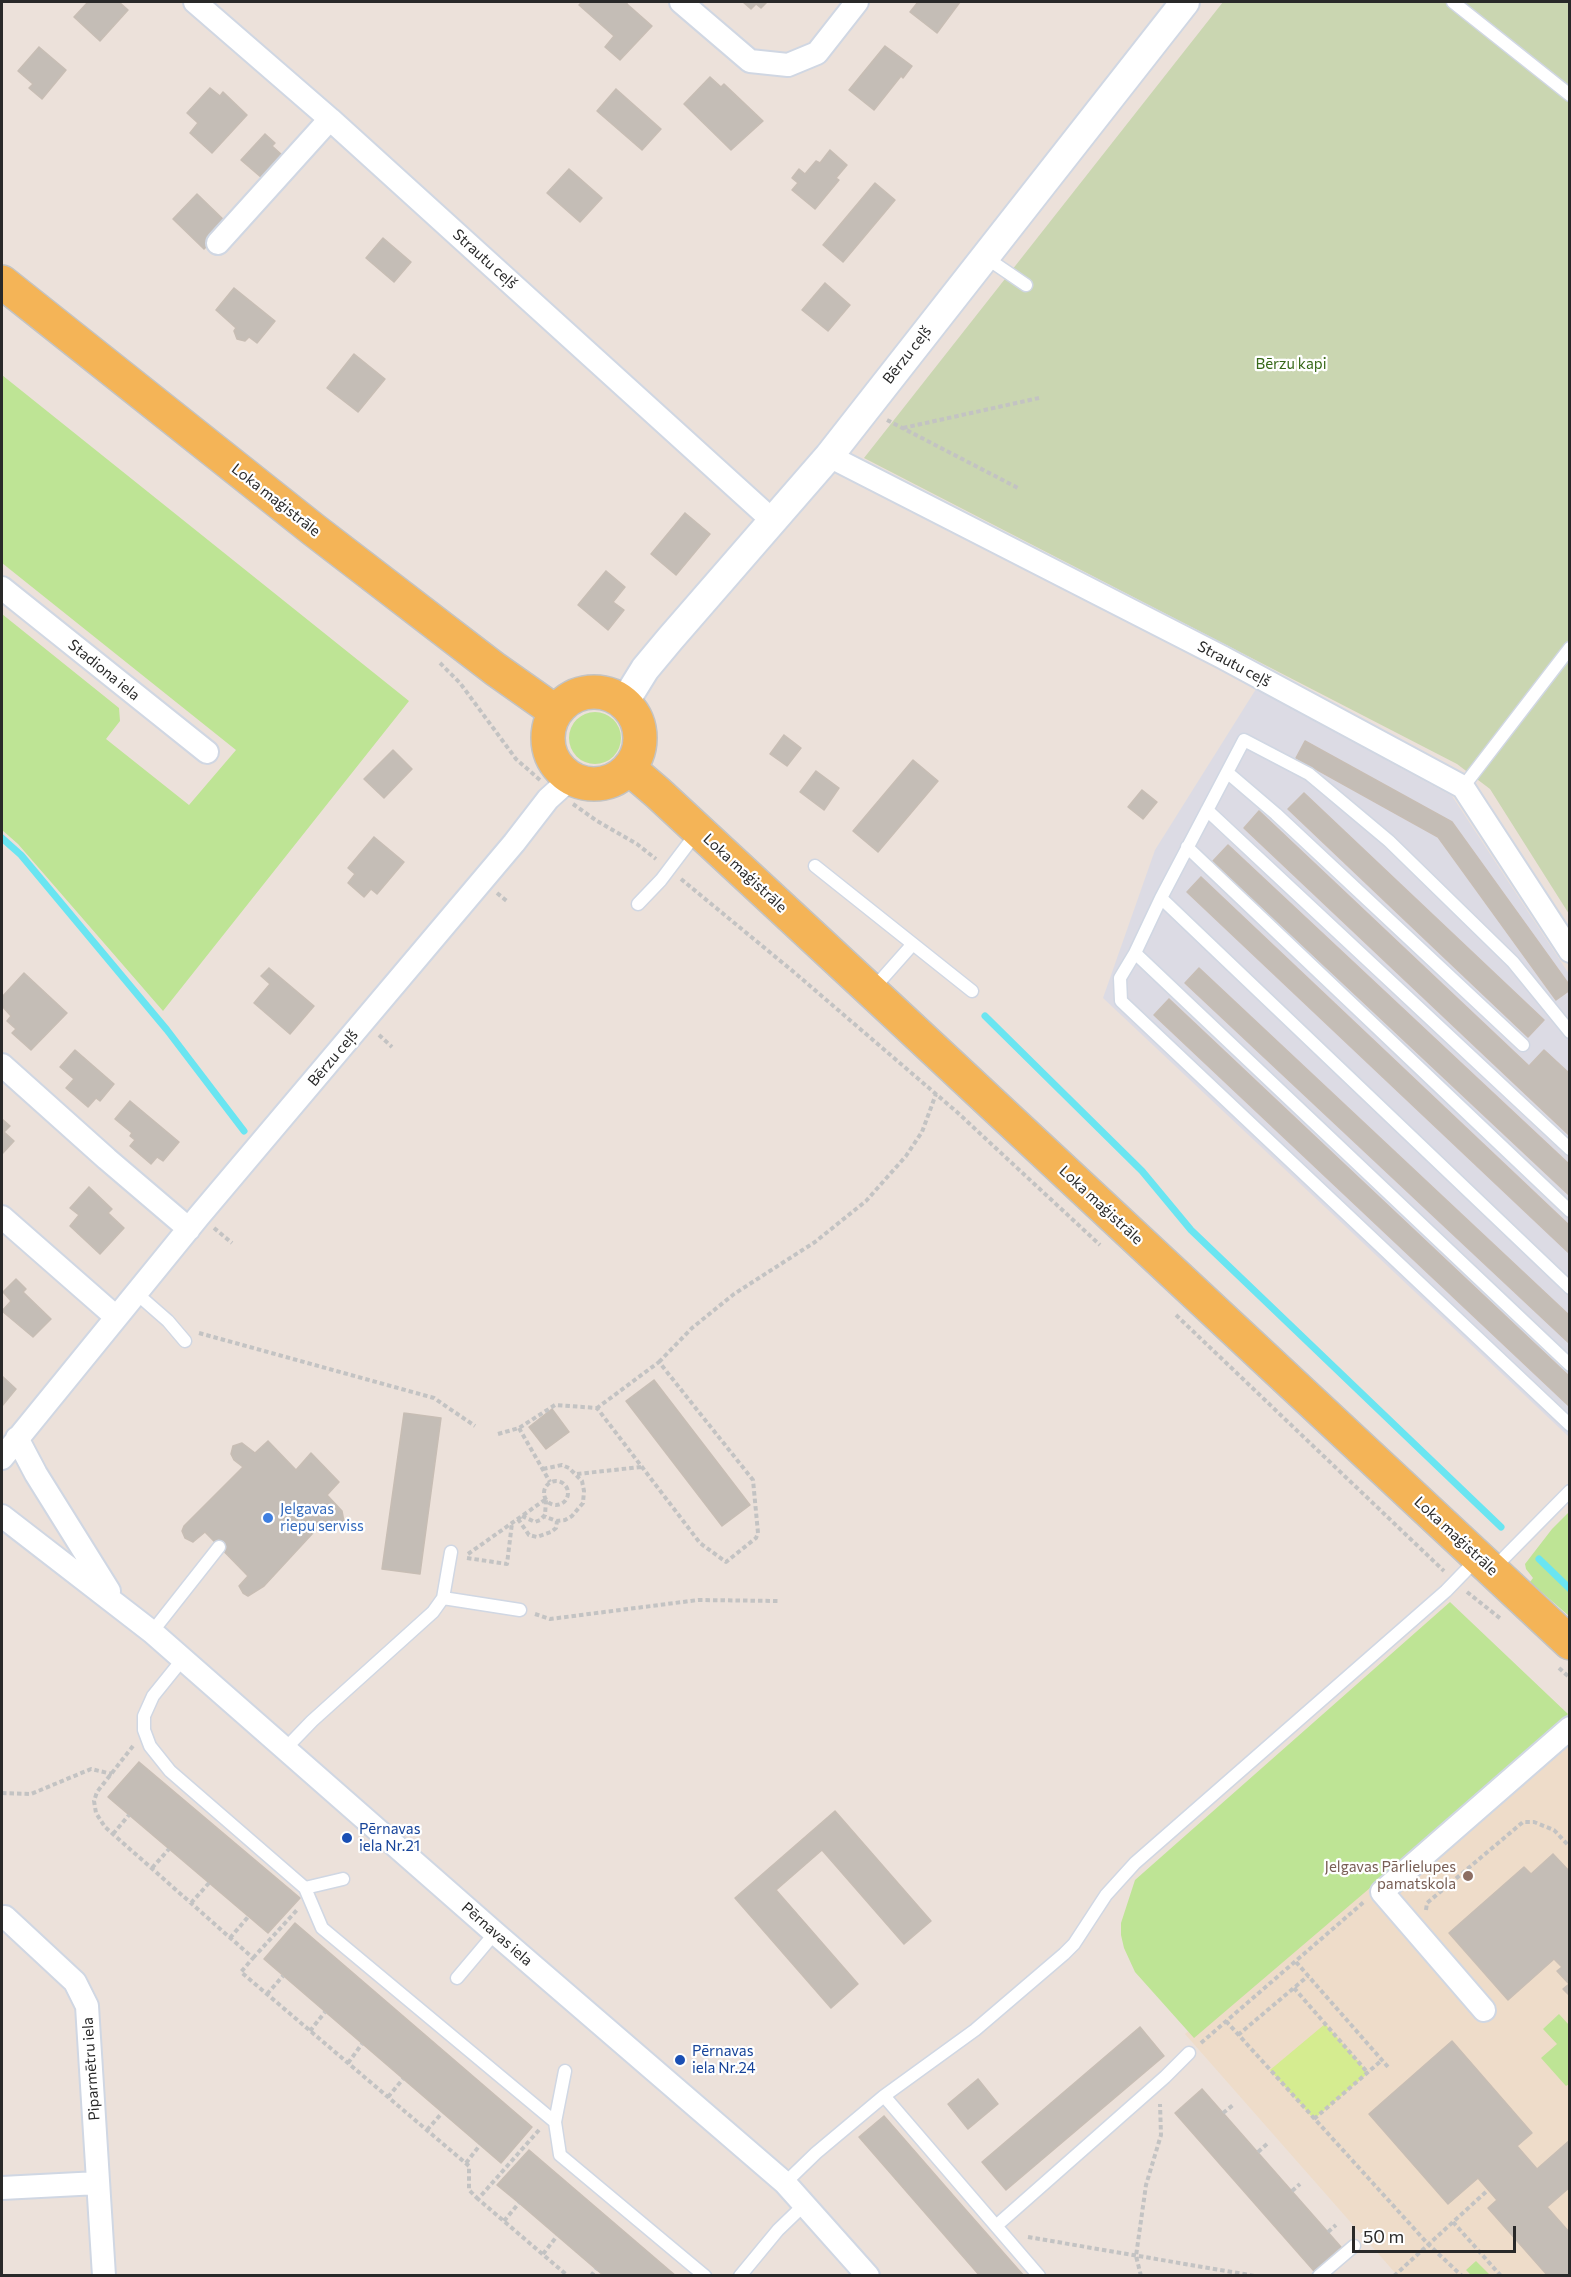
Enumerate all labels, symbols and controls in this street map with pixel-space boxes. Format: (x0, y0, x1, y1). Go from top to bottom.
street label: Strautu ceļš (449, 225, 521, 293)
street label: Bērzu ceļš (879, 323, 935, 387)
park label: Bērzu kapi (1256, 355, 1326, 373)
street label: Loka maģistrāle (228, 460, 324, 540)
street label: Stadiona iela (65, 636, 143, 704)
street label: Strautu ceļš (1194, 637, 1274, 691)
street label: Loka maģistrāle (700, 830, 790, 916)
street label: Bērzu ceļš (304, 1026, 362, 1090)
street label: Loka maģistrāle (1056, 1162, 1146, 1248)
street label: Loka maģistrāle (1411, 1493, 1501, 1579)
place label: Jelgavas riepu serviss (280, 1500, 364, 1535)
marker: Jelgavas riepu serviss (261, 1511, 275, 1525)
place label: Pērnavas iela Nr.21 (359, 1820, 421, 1855)
marker: Pērnavas iela Nr.21 (340, 1831, 354, 1845)
place label: Jelgavas Pārlielupes pamatskola (1325, 1858, 1456, 1893)
marker: Jelgavas Pārlielupes pamatskola (1461, 1869, 1475, 1883)
street label: Pērnavas iela (458, 1898, 536, 1970)
street label: Piparmētru iela (78, 2017, 104, 2121)
place label: Pērnavas iela Nr.24 (692, 2042, 755, 2077)
marker: Pērnavas iela Nr.24 (673, 2053, 687, 2067)
scale bar (1355, 2214, 1518, 2252)
text: 50 m (1363, 2225, 1404, 2247)

